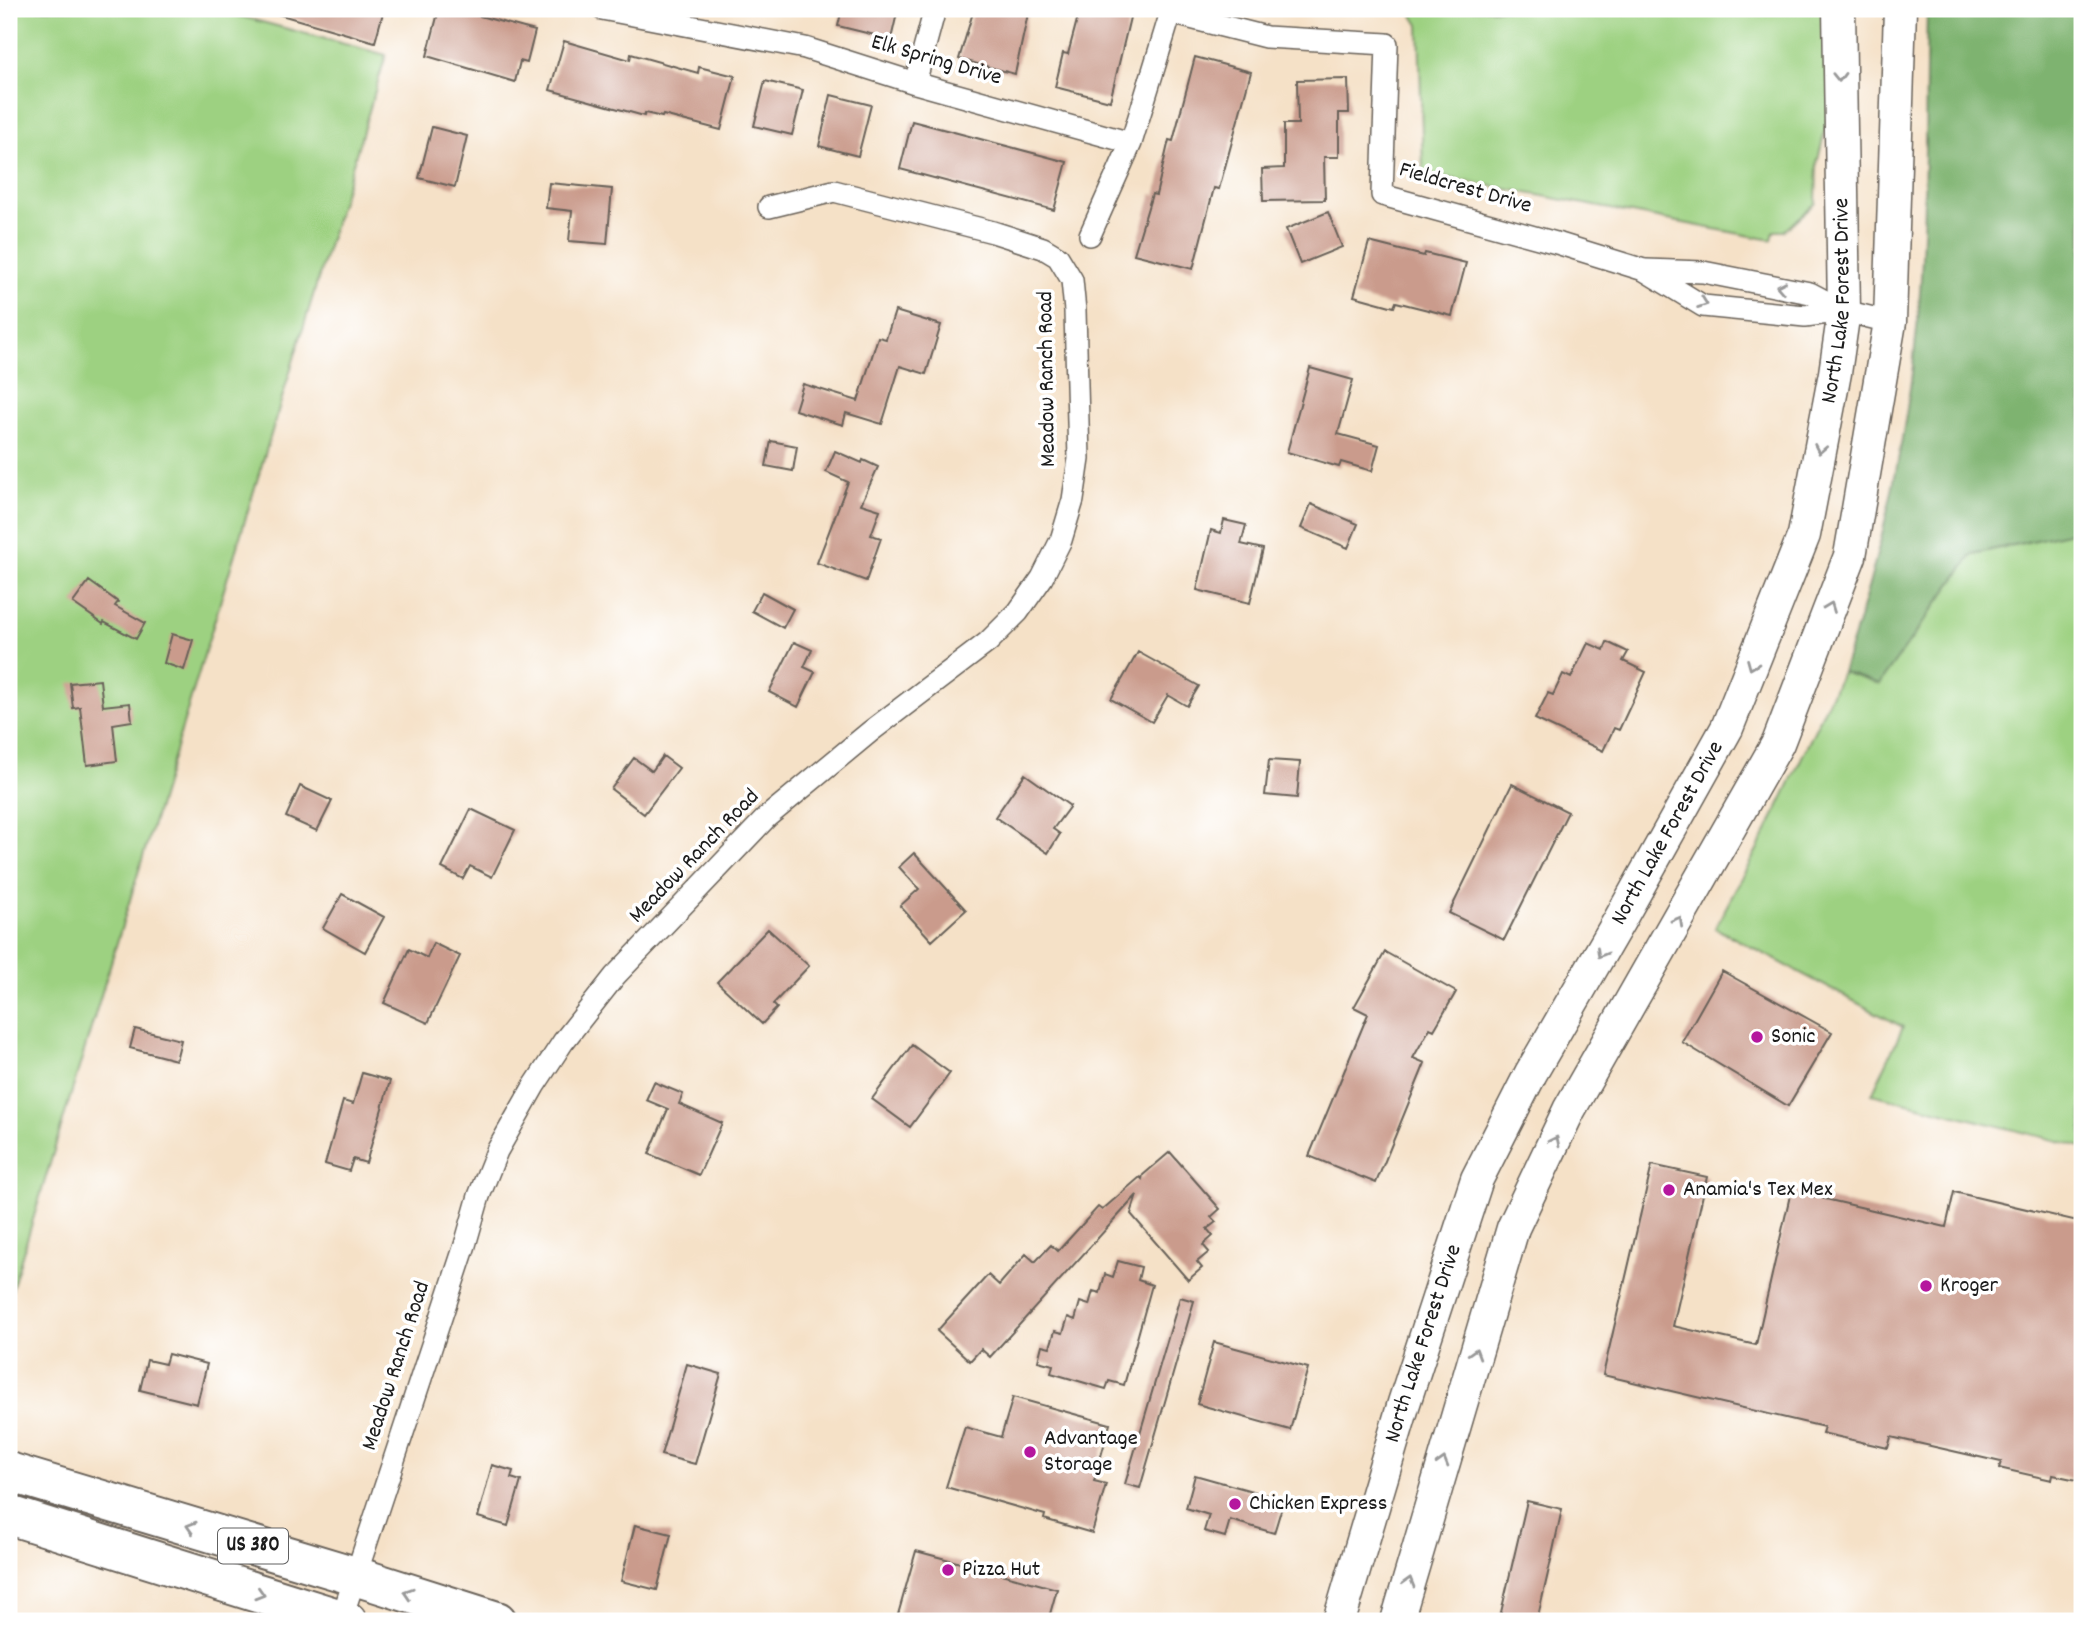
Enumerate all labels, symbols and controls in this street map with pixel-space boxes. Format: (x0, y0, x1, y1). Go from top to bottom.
street label: Elk Spring Drive (867, 27, 1005, 95)
one-way arrow (1832, 72, 1847, 83)
street label: Fieldcrest Drive (1395, 154, 1535, 224)
street label: North Lake Forest Drive (1813, 198, 1860, 406)
one-way arrow (1775, 280, 1787, 295)
street label: Meadow Ranch Road (1030, 291, 1066, 467)
one-way arrow (1696, 295, 1709, 309)
one-way arrow (1814, 443, 1829, 455)
one-way arrow (1822, 602, 1836, 614)
one-way arrow (1746, 659, 1760, 671)
street label: North Lake Forest Drive (1603, 735, 1733, 932)
street label: Meadow Ranch Road (622, 782, 768, 932)
one-way arrow (1670, 916, 1683, 929)
one-way arrow (1596, 946, 1609, 959)
place label: Sonic (1771, 1021, 1815, 1054)
marker: Sonic (1749, 1029, 1765, 1045)
one-way arrow (1546, 1136, 1560, 1148)
place label: Anamia's Tex Mex (1683, 1174, 1833, 1207)
marker: Anamia's Tex Mex (1661, 1182, 1677, 1198)
street label: North Lake Forest Drive (1377, 1240, 1471, 1447)
place label: Kroger (1940, 1270, 1999, 1303)
street label: Meadow Ranch Road (354, 1277, 440, 1455)
marker: Kroger (1918, 1278, 1934, 1294)
one-way arrow (1467, 1348, 1482, 1360)
place label: Advantage Storage (1044, 1423, 1138, 1482)
marker: Advantage Storage (1022, 1444, 1038, 1460)
one-way arrow (1435, 1456, 1449, 1468)
place label: Chicken Express (1249, 1488, 1387, 1521)
marker: Chicken Express (1227, 1496, 1243, 1512)
one-way arrow (185, 1521, 197, 1536)
road number: US 380 (218, 1528, 288, 1564)
place label: Pizza Hut (962, 1554, 1040, 1587)
marker: Pizza Hut (940, 1562, 956, 1578)
one-way arrow (1400, 1576, 1415, 1588)
one-way arrow (253, 1586, 266, 1600)
one-way arrow (403, 1587, 415, 1601)

